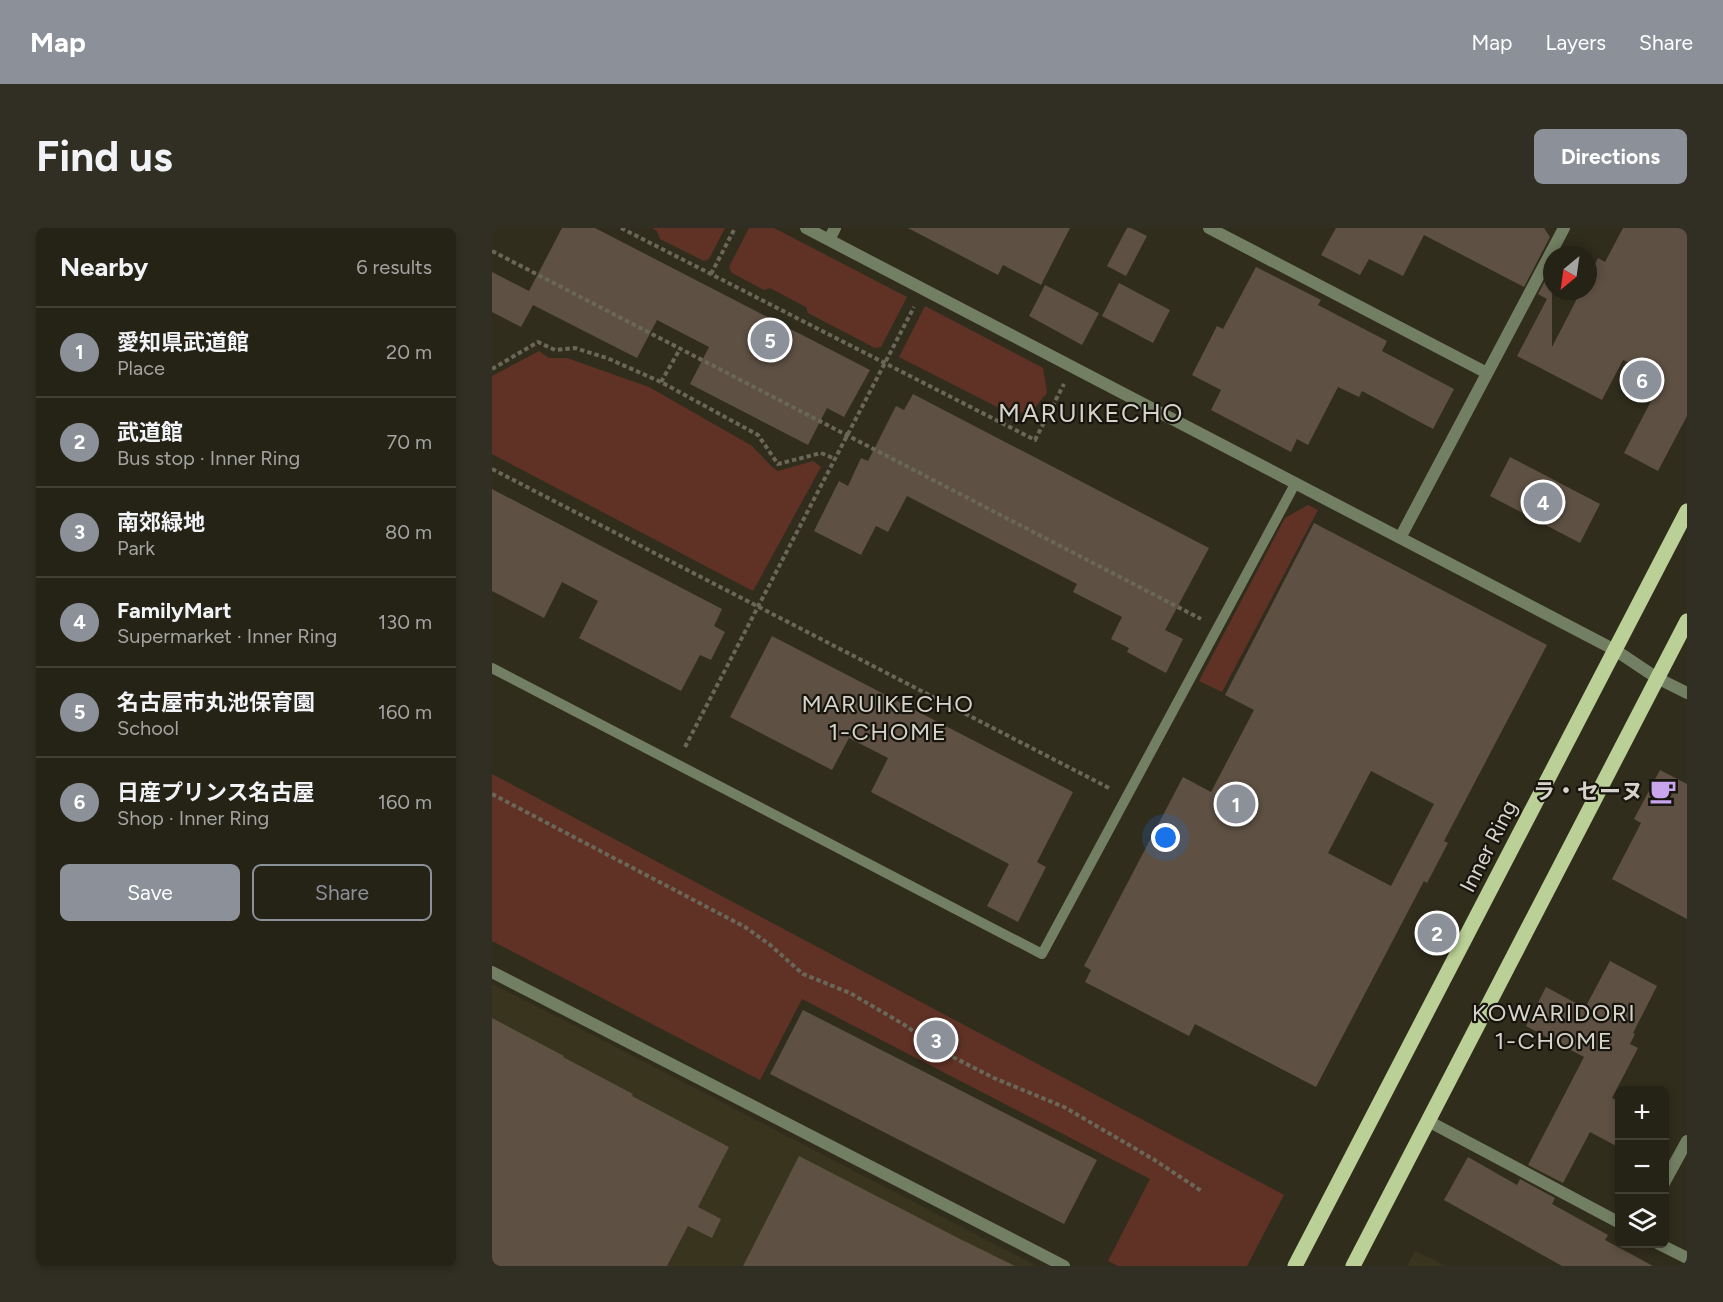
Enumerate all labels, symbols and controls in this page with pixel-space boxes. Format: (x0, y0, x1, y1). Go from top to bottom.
text: Map (30, 25, 86, 59)
text: Map (1472, 30, 1512, 55)
text: Layers (1545, 30, 1606, 55)
text: Share (1639, 30, 1693, 55)
button: Directions (1534, 129, 1687, 184)
text: Find us (36, 131, 173, 182)
north arrow (1543, 246, 1597, 300)
text: Nearby (60, 251, 148, 283)
text: 6 results (356, 255, 432, 279)
pin: 5 (750, 318, 790, 362)
text: 愛知県武道館 (117, 329, 249, 356)
text: 1 (75, 340, 84, 364)
text: 20 m (386, 340, 432, 364)
text: Place (117, 356, 165, 380)
pin: 6 (1622, 358, 1662, 402)
district label: MARUIKECHO (998, 397, 1184, 429)
text: 武道館 (117, 419, 183, 446)
text: 2 (74, 430, 85, 454)
text: 70 m (386, 430, 432, 454)
text: Bus stop · Inner Ring (117, 446, 300, 470)
pin: 4 (1524, 480, 1562, 524)
text: 南郊緑地 (117, 509, 205, 536)
text: 3 (74, 520, 85, 544)
text: 80 m (385, 520, 432, 544)
text: Park (117, 536, 155, 560)
text: FamilyMart (117, 597, 232, 624)
text: 4 (73, 610, 86, 634)
text: 130 m (378, 610, 432, 634)
text: Supermarket · Inner Ring (117, 624, 337, 648)
text: 名古屋市丸池保育園 (117, 689, 315, 716)
district label: MARUIKECHO 1-CHOME (802, 689, 974, 746)
text: 5 (74, 700, 85, 724)
text: 160 m (378, 700, 432, 724)
text: School (117, 716, 179, 740)
cafe icon: ラ・セーヌ (1648, 776, 1678, 806)
place label: ラ・セーヌ (1533, 778, 1643, 805)
text: 日産プリンス名古屋 (117, 779, 315, 806)
pin: 1 (1216, 782, 1256, 826)
text: 6 (74, 790, 85, 814)
text: 160 m (378, 790, 432, 814)
street label: Inner Ring (1454, 796, 1523, 897)
text: Shop · Inner Ring (117, 806, 269, 830)
your location (1151, 823, 1180, 852)
button: Save (60, 864, 240, 921)
button: Share (252, 864, 432, 921)
pin: 2 (1418, 910, 1456, 956)
district label: KOWARIDORI 1-CHOME (1472, 998, 1636, 1055)
pin: 3 (916, 1018, 956, 1062)
map controls (1615, 1086, 1669, 1248)
button: + (1615, 1086, 1669, 1140)
button: − (1615, 1140, 1669, 1194)
button: layers (1615, 1194, 1669, 1248)

